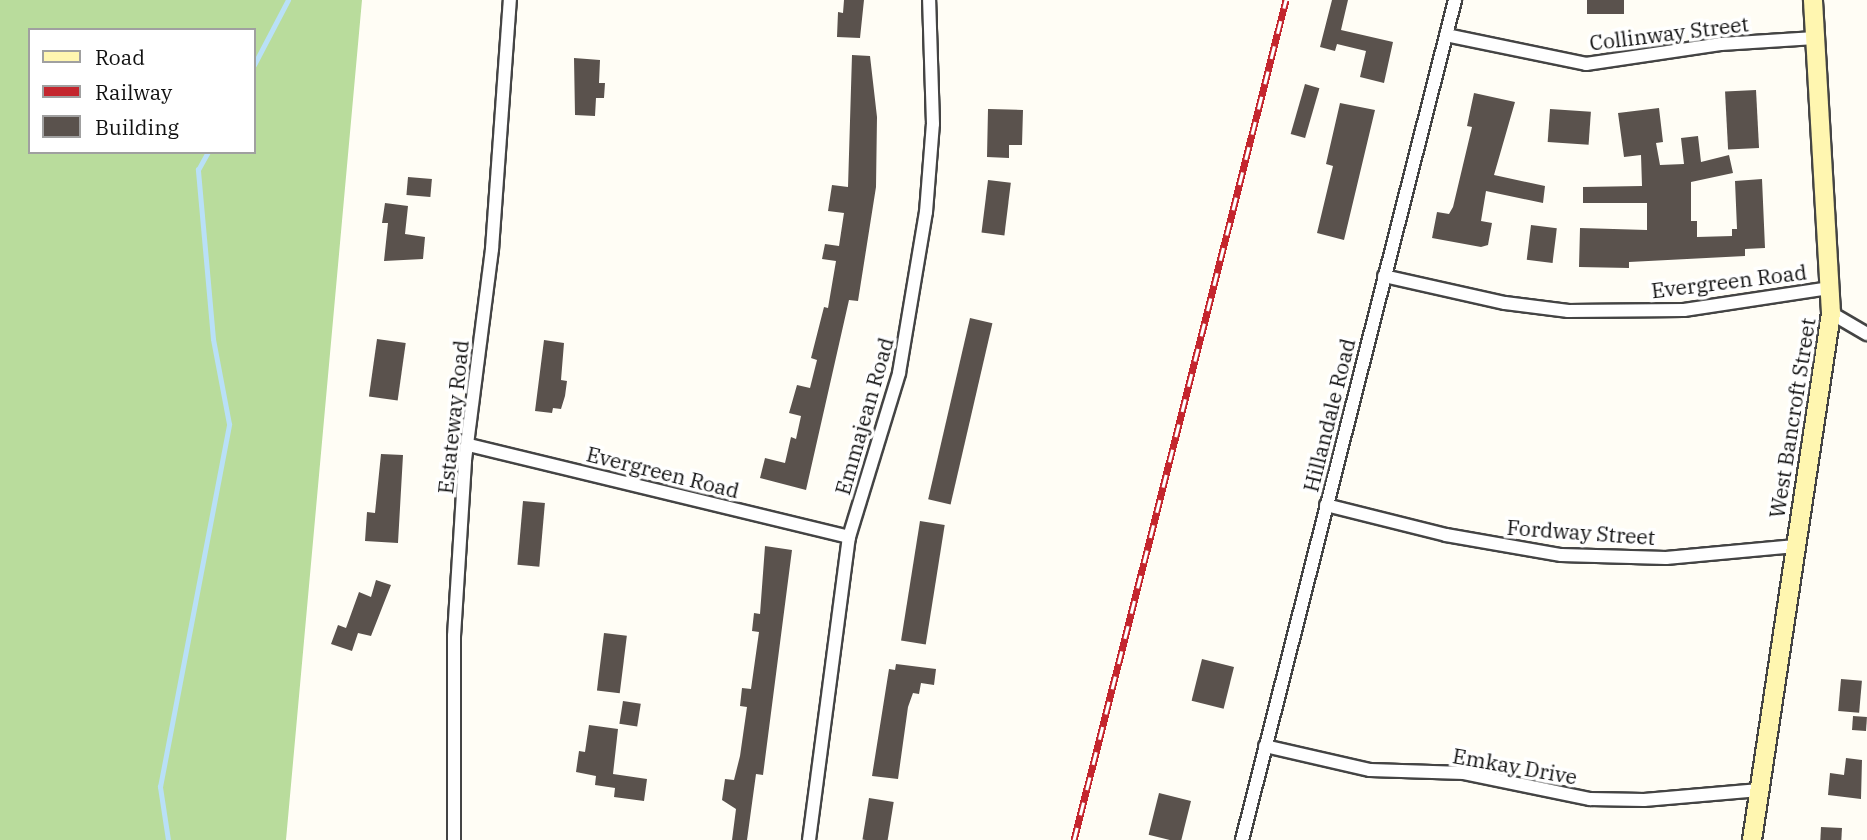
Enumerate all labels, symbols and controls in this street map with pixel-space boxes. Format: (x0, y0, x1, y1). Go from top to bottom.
street label: Collinway Street (1588, 11, 1750, 55)
legend (28, 28, 256, 154)
text: Road (95, 43, 145, 71)
text: Railway (95, 78, 172, 106)
text: Building (95, 113, 179, 141)
street label: Evergreen Road (1650, 259, 1808, 303)
street label: West Bancroft Street (1764, 316, 1820, 520)
street label: Emmajean Road (829, 334, 899, 498)
street label: Hillandale Road (1298, 336, 1360, 494)
street label: Estateway Road (432, 339, 474, 495)
street label: Evergreen Road (584, 441, 742, 503)
street label: Fordway Street (1506, 514, 1656, 550)
street label: Emkay Drive (1451, 743, 1579, 789)

